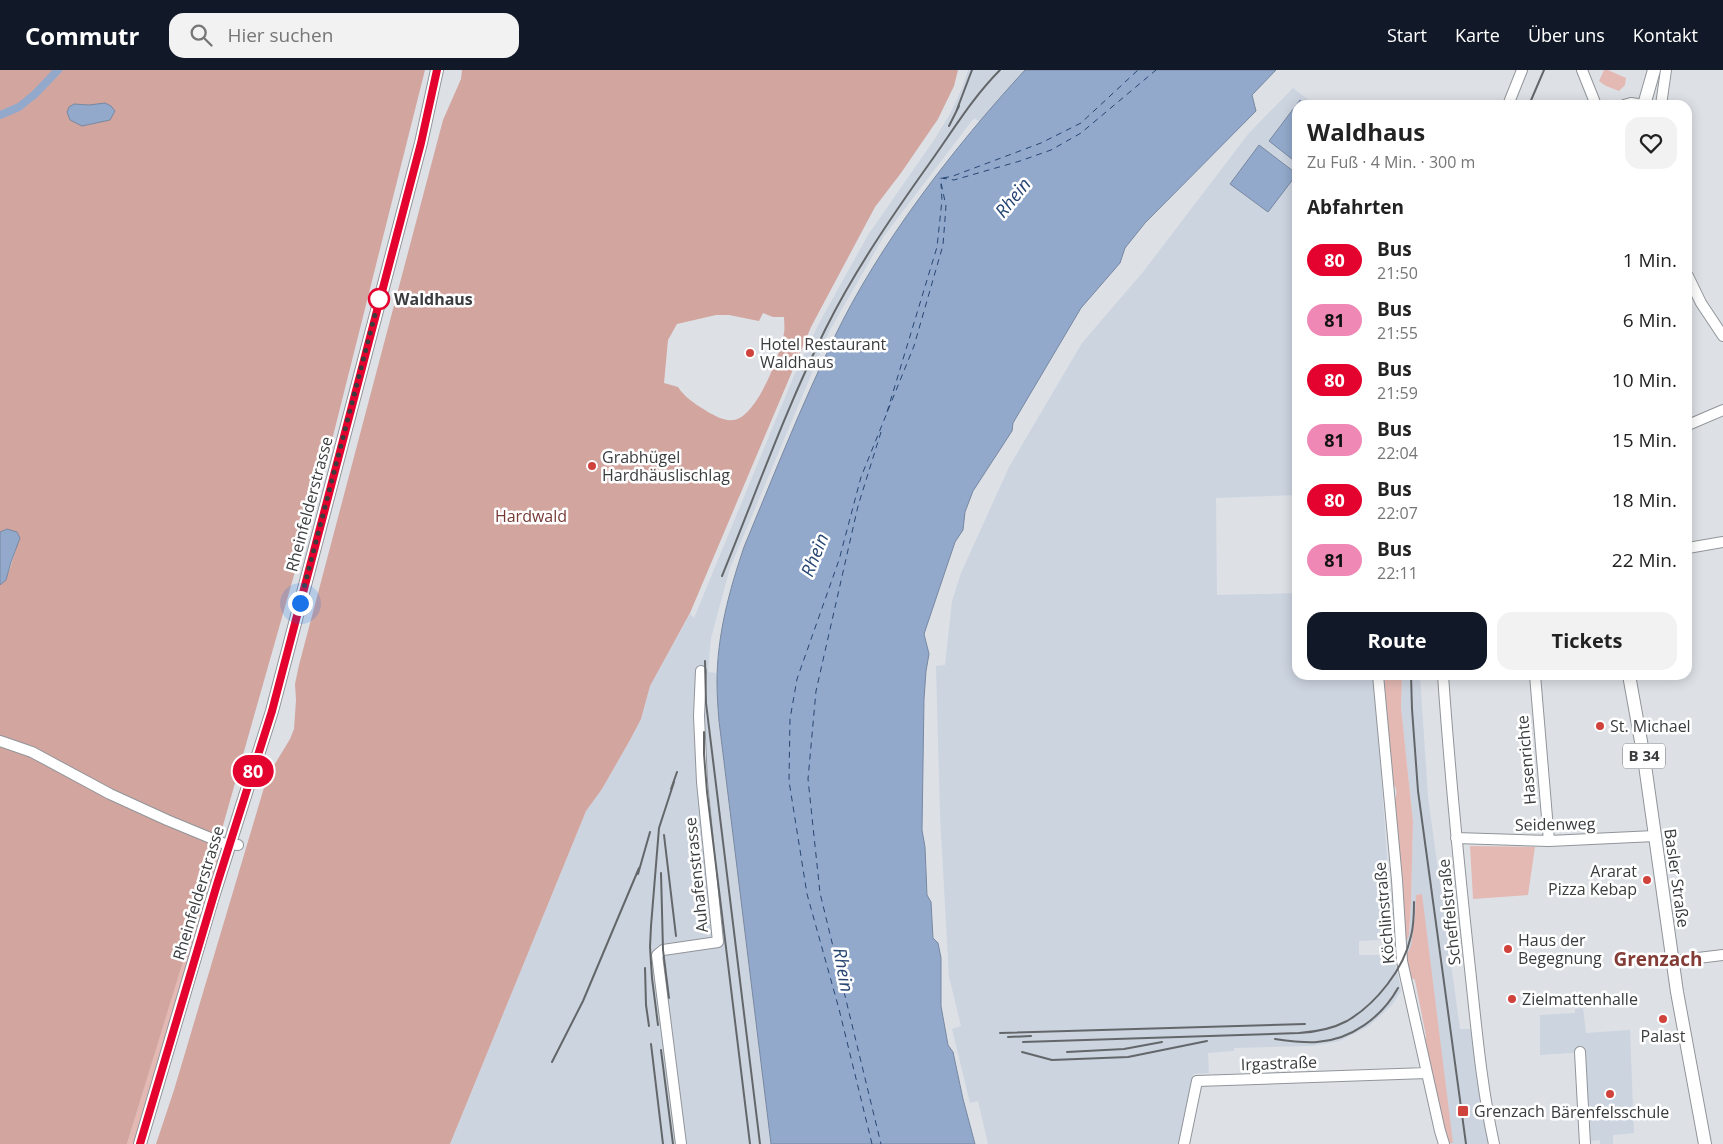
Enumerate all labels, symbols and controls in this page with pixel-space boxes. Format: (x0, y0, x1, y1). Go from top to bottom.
search box (169, 13, 519, 58)
text: Commutr (25, 19, 139, 52)
icon: search (187, 21, 215, 49)
text: Hier suchen (227, 22, 333, 48)
text: Start (1387, 23, 1427, 47)
text: Karte (1455, 23, 1500, 47)
text: Über uns (1528, 23, 1605, 47)
text: Kontakt (1633, 23, 1698, 47)
text: Waldhaus (1307, 115, 1425, 148)
button: heart (1625, 117, 1677, 169)
text: Zu Fuß · 4 Min. · 300 m (1307, 151, 1475, 173)
water label: Rhein (989, 173, 1036, 222)
text: Abfahrten (1307, 194, 1404, 220)
text: Bus (1377, 236, 1412, 262)
text: 1 Min. (1623, 247, 1677, 273)
text: 80 (1324, 248, 1345, 272)
text: 21:50 (1377, 262, 1418, 284)
marker: Waldhaus (368, 288, 390, 310)
place label: Waldhaus (394, 288, 473, 310)
text: Bus (1377, 296, 1412, 322)
text: 6 Min. (1623, 307, 1677, 333)
text: 81 (1324, 308, 1345, 332)
text: 21:55 (1377, 322, 1418, 344)
place label: Hotel Restaurant Waldhaus (760, 333, 886, 373)
marker: Hotel Restaurant Waldhaus (744, 347, 756, 359)
text: Bus (1377, 356, 1412, 382)
text: 10 Min. (1612, 367, 1677, 393)
text: 80 (1324, 368, 1345, 392)
text: 21:59 (1377, 382, 1418, 404)
text: Bus (1377, 416, 1412, 442)
text: 15 Min. (1612, 427, 1677, 453)
text: 81 (1324, 428, 1345, 452)
street label: Rheinfelderstrasse (280, 434, 338, 574)
text: 22:04 (1377, 442, 1418, 464)
place label: Grabhügel Hardhäuslischlag (602, 446, 730, 486)
marker: Grabhügel Hardhäuslischlag (586, 460, 598, 472)
text: Bus (1377, 476, 1412, 502)
text: 18 Min. (1612, 487, 1677, 513)
text: 80 (1324, 488, 1345, 512)
text: 22:07 (1377, 502, 1418, 524)
park label: Hardwald (495, 505, 567, 527)
water label: Rhein (795, 529, 834, 580)
text: Bus (1377, 536, 1412, 562)
text: 22 Min. (1612, 547, 1677, 573)
text: 81 (1324, 548, 1345, 572)
text: 22:11 (1377, 562, 1418, 584)
your location (288, 591, 313, 616)
button: Route (1307, 612, 1487, 670)
button: Tickets (1497, 612, 1677, 670)
street label: Hasenrichte (1511, 714, 1541, 806)
place label: St. Michael (1610, 715, 1691, 737)
marker: St. Michael (1594, 720, 1606, 732)
road number: B 34 (1623, 744, 1665, 768)
line badge: 80 (230, 755, 276, 787)
text: 80 (243, 759, 263, 783)
street label: Seidenweg (1515, 812, 1596, 836)
street label: Auhafenstrasse (679, 816, 713, 934)
street label: Rheinfelderstrasse (167, 823, 229, 963)
street label: Basler Straße (1659, 827, 1695, 929)
street label: Scheffelstraße (1432, 858, 1466, 966)
place label: Ararat Pizza Kebap (1548, 860, 1637, 900)
street label: Köchlinstraße (1369, 861, 1399, 965)
marker: Ararat Pizza Kebap (1641, 874, 1653, 886)
place label: Haus der Begegnung (1518, 929, 1602, 969)
marker: Haus der Begegnung (1502, 943, 1514, 955)
water label: Rhein (828, 946, 860, 994)
district label: Grenzach (1613, 946, 1703, 972)
place label: Zielmattenhalle (1522, 988, 1638, 1010)
marker: Zielmattenhalle (1506, 993, 1518, 1005)
marker: Palast (1657, 1013, 1669, 1025)
place label: Palast (1641, 1025, 1686, 1047)
street label: Irgastraße (1240, 1051, 1318, 1075)
marker: Bärenfelsschule (1604, 1088, 1616, 1100)
place label: Grenzach (1474, 1100, 1545, 1122)
place label: Bärenfelsschule (1551, 1101, 1669, 1123)
marker: Grenzach (1456, 1104, 1470, 1118)

